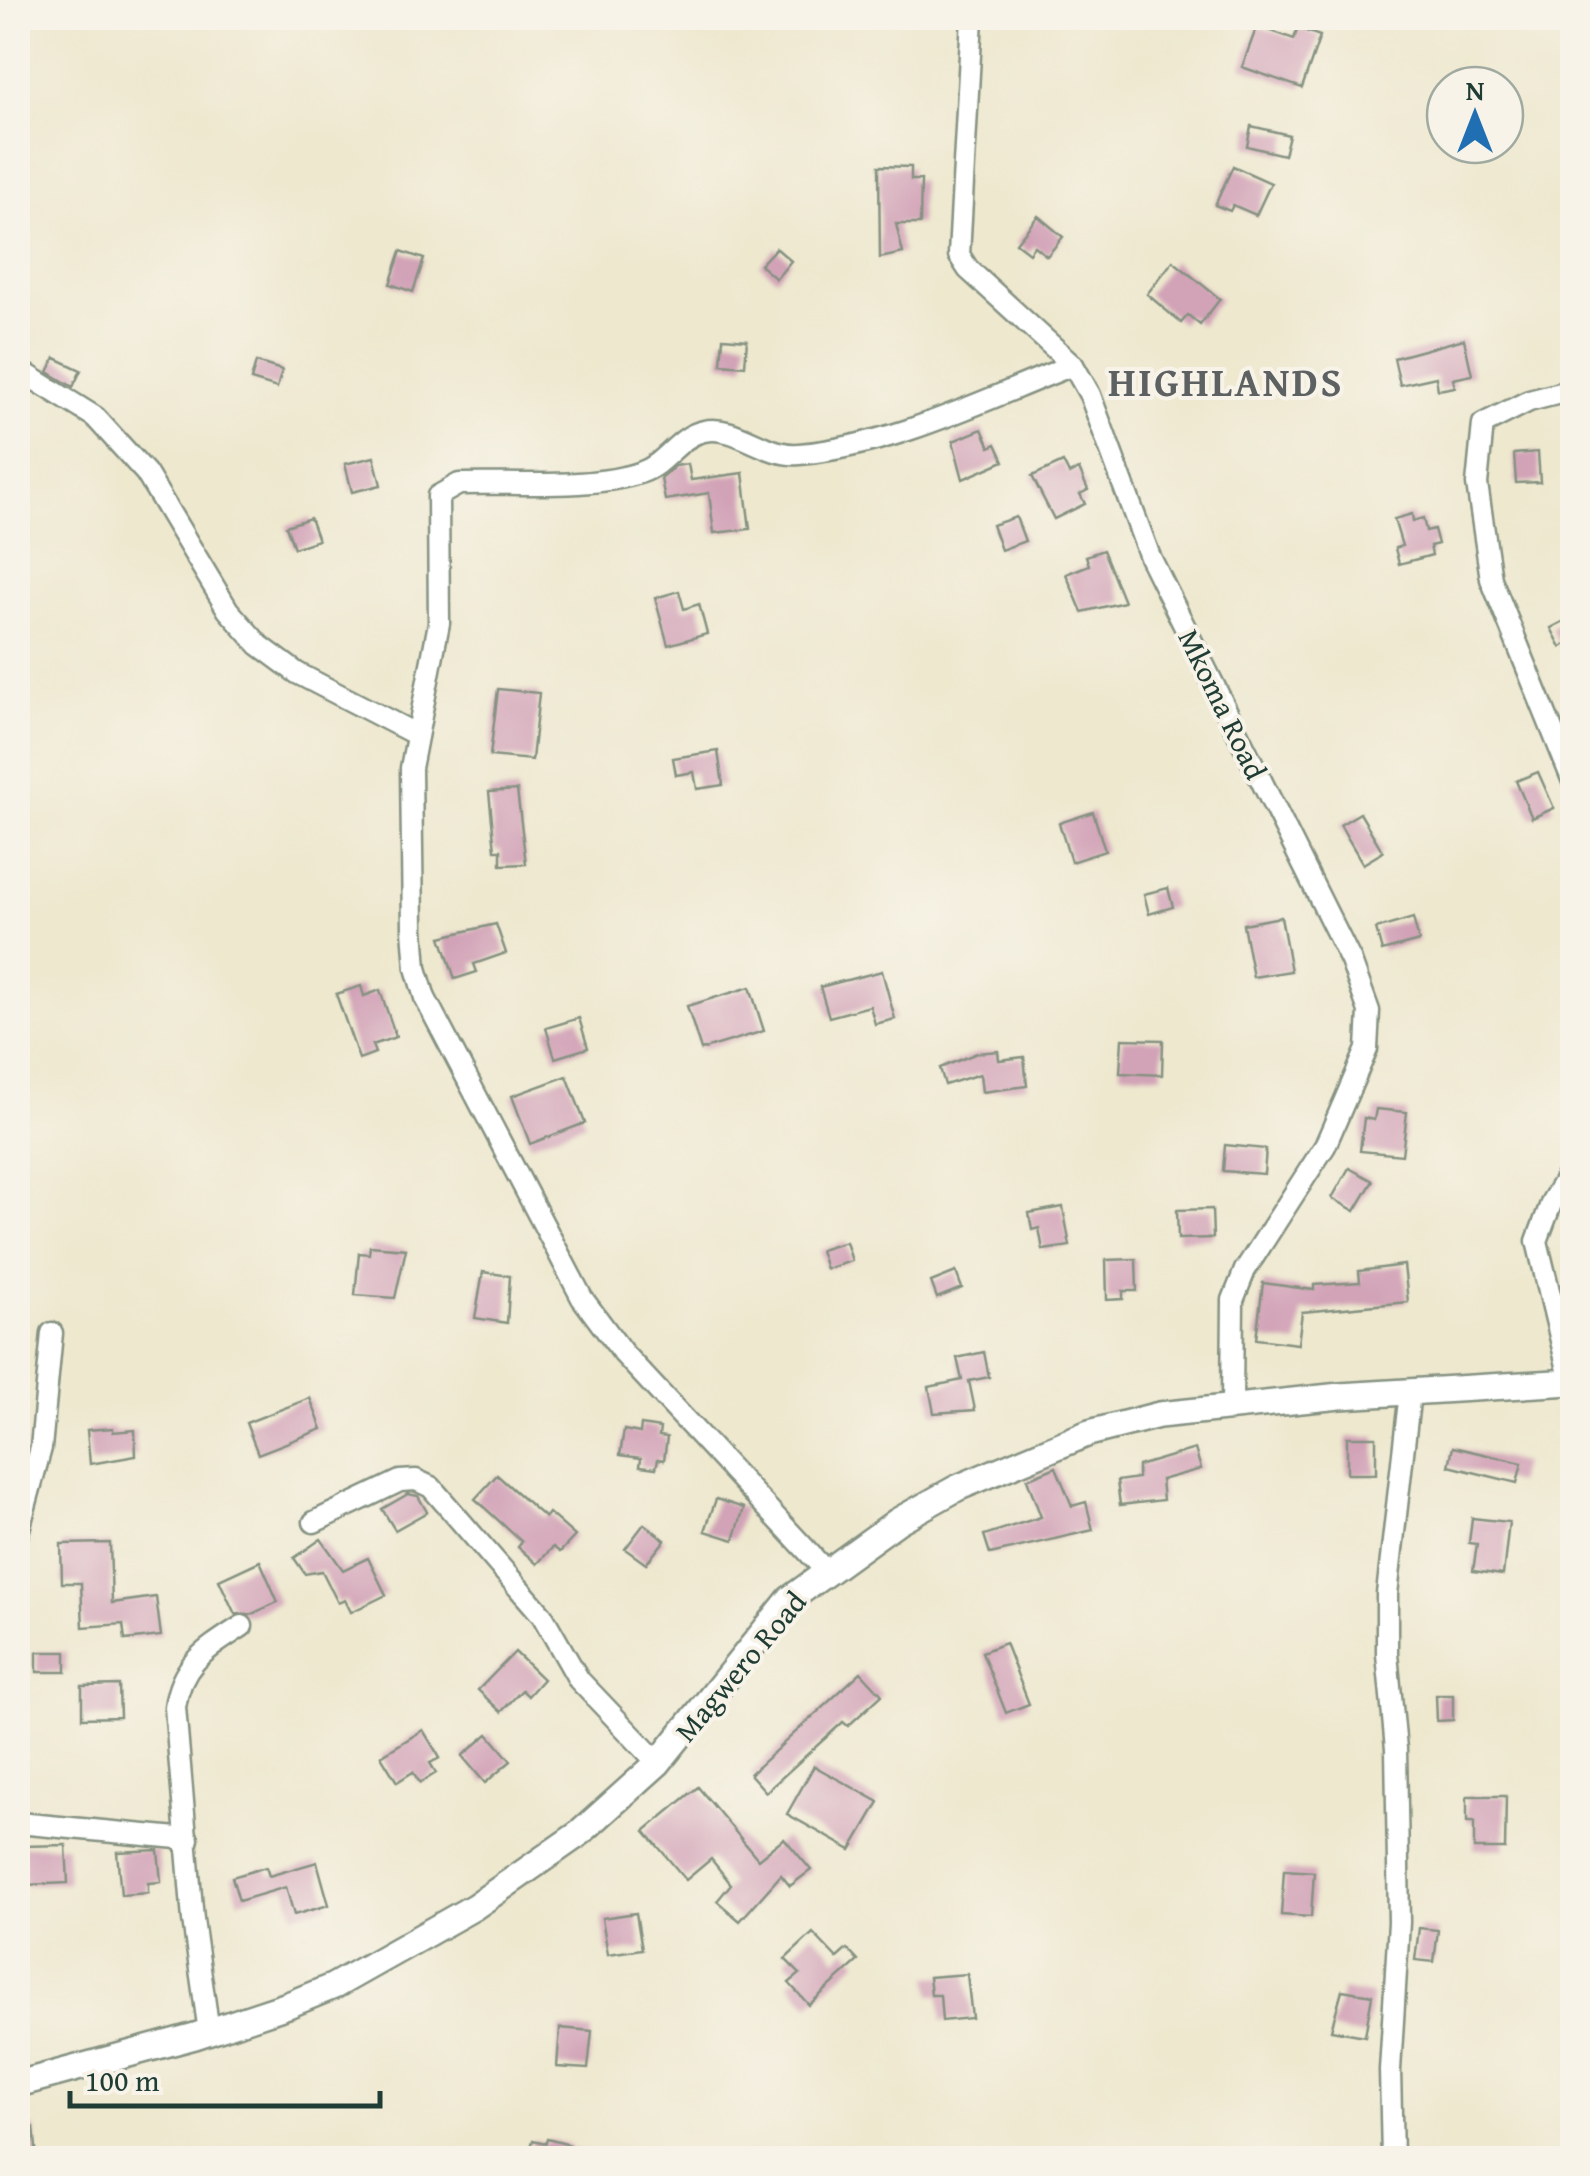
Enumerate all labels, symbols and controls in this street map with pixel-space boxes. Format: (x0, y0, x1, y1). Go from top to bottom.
north arrow (1425, 65, 1525, 165)
text: N (1466, 69, 1485, 110)
district label: HIGHLANDS (1108, 352, 1344, 411)
street label: Mkoma Road (1168, 621, 1278, 787)
street label: Magwero Road (664, 1581, 816, 1751)
scale bar (70, 2046, 380, 2108)
text: 100 m (85, 2058, 160, 2102)

